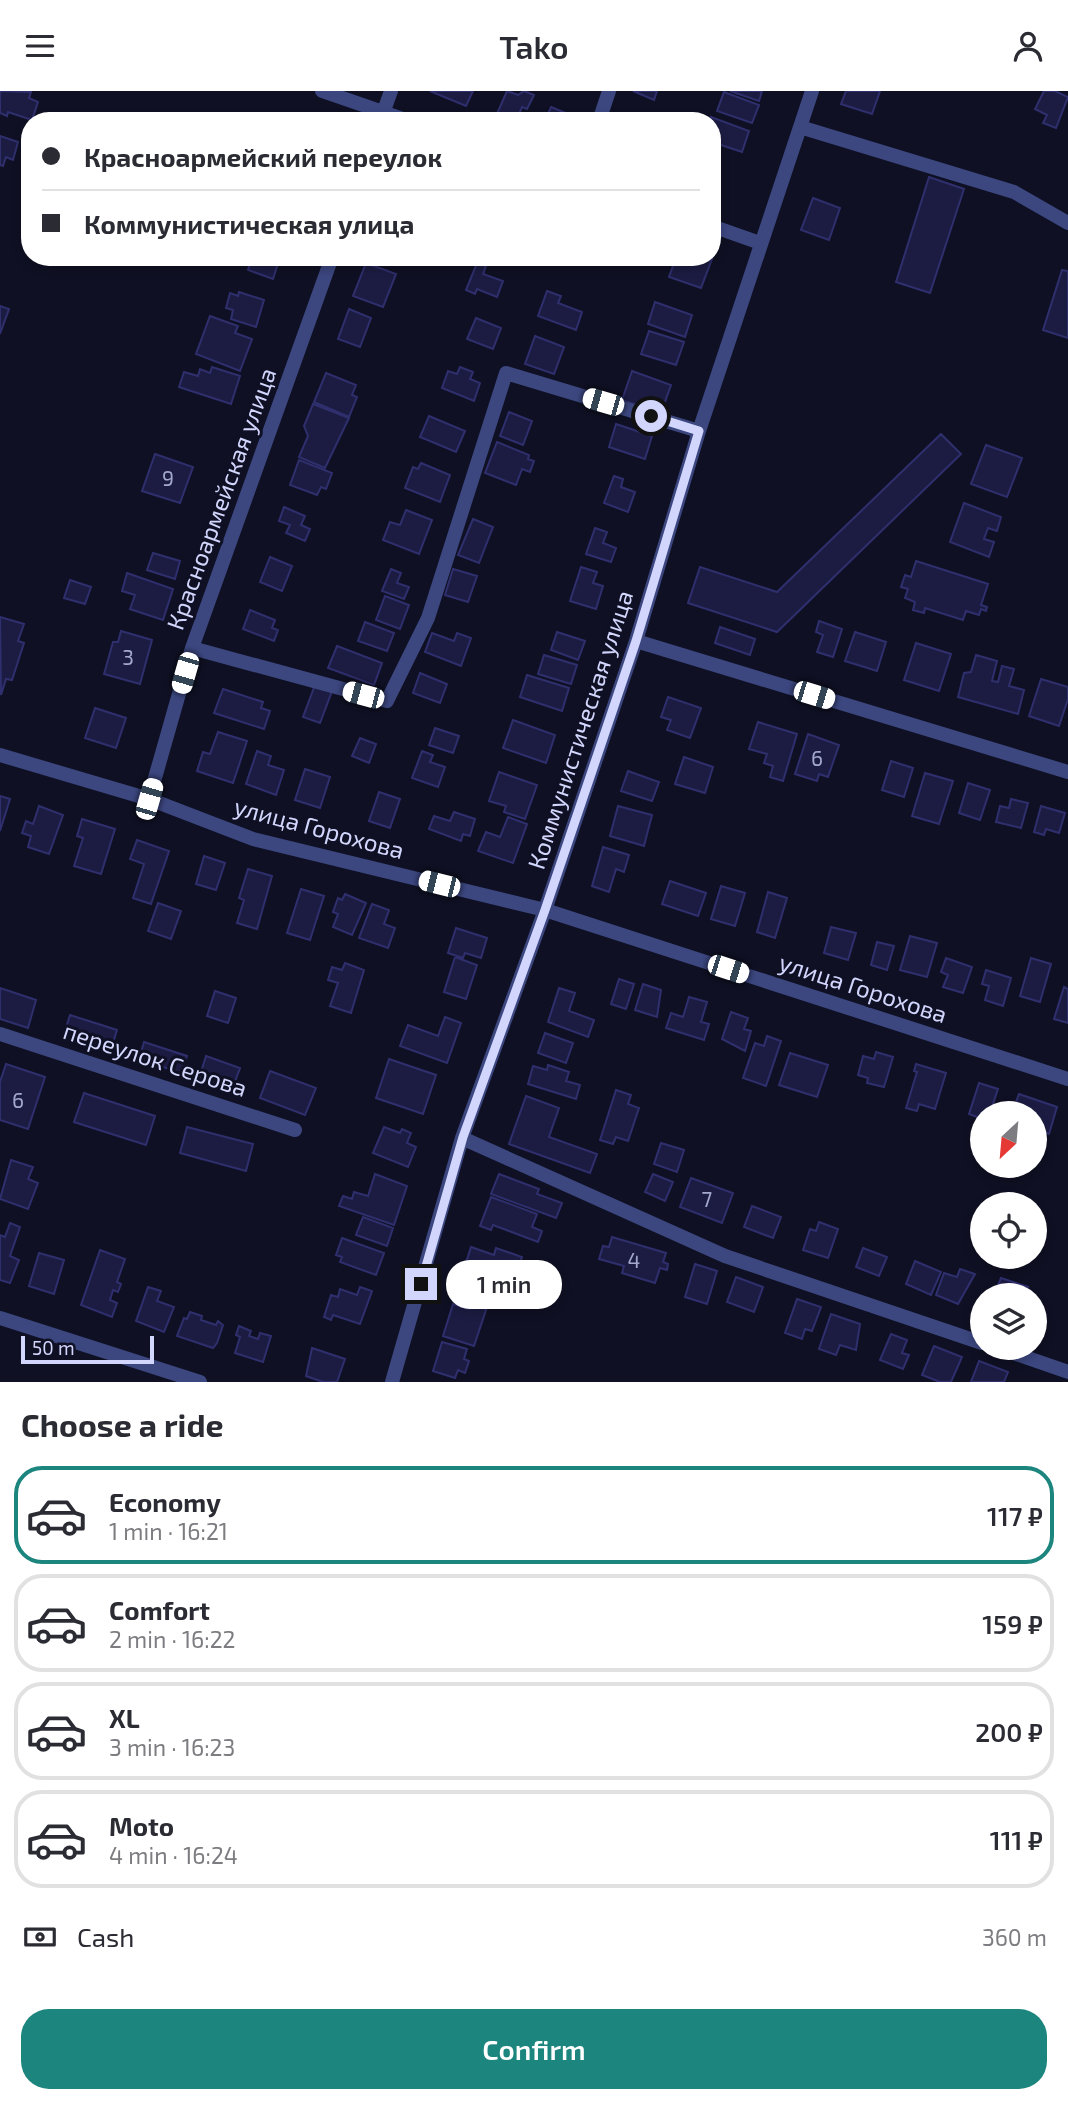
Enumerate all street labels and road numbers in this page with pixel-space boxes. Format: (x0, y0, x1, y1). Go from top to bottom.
street label: Красноармейская улица (160, 364, 282, 634)
street label: Коммунистическая улица (521, 586, 639, 873)
street label: улица Горохова (231, 791, 408, 865)
street label: улица Горохова (775, 947, 951, 1029)
street label: переулок Серова (60, 1015, 251, 1103)

